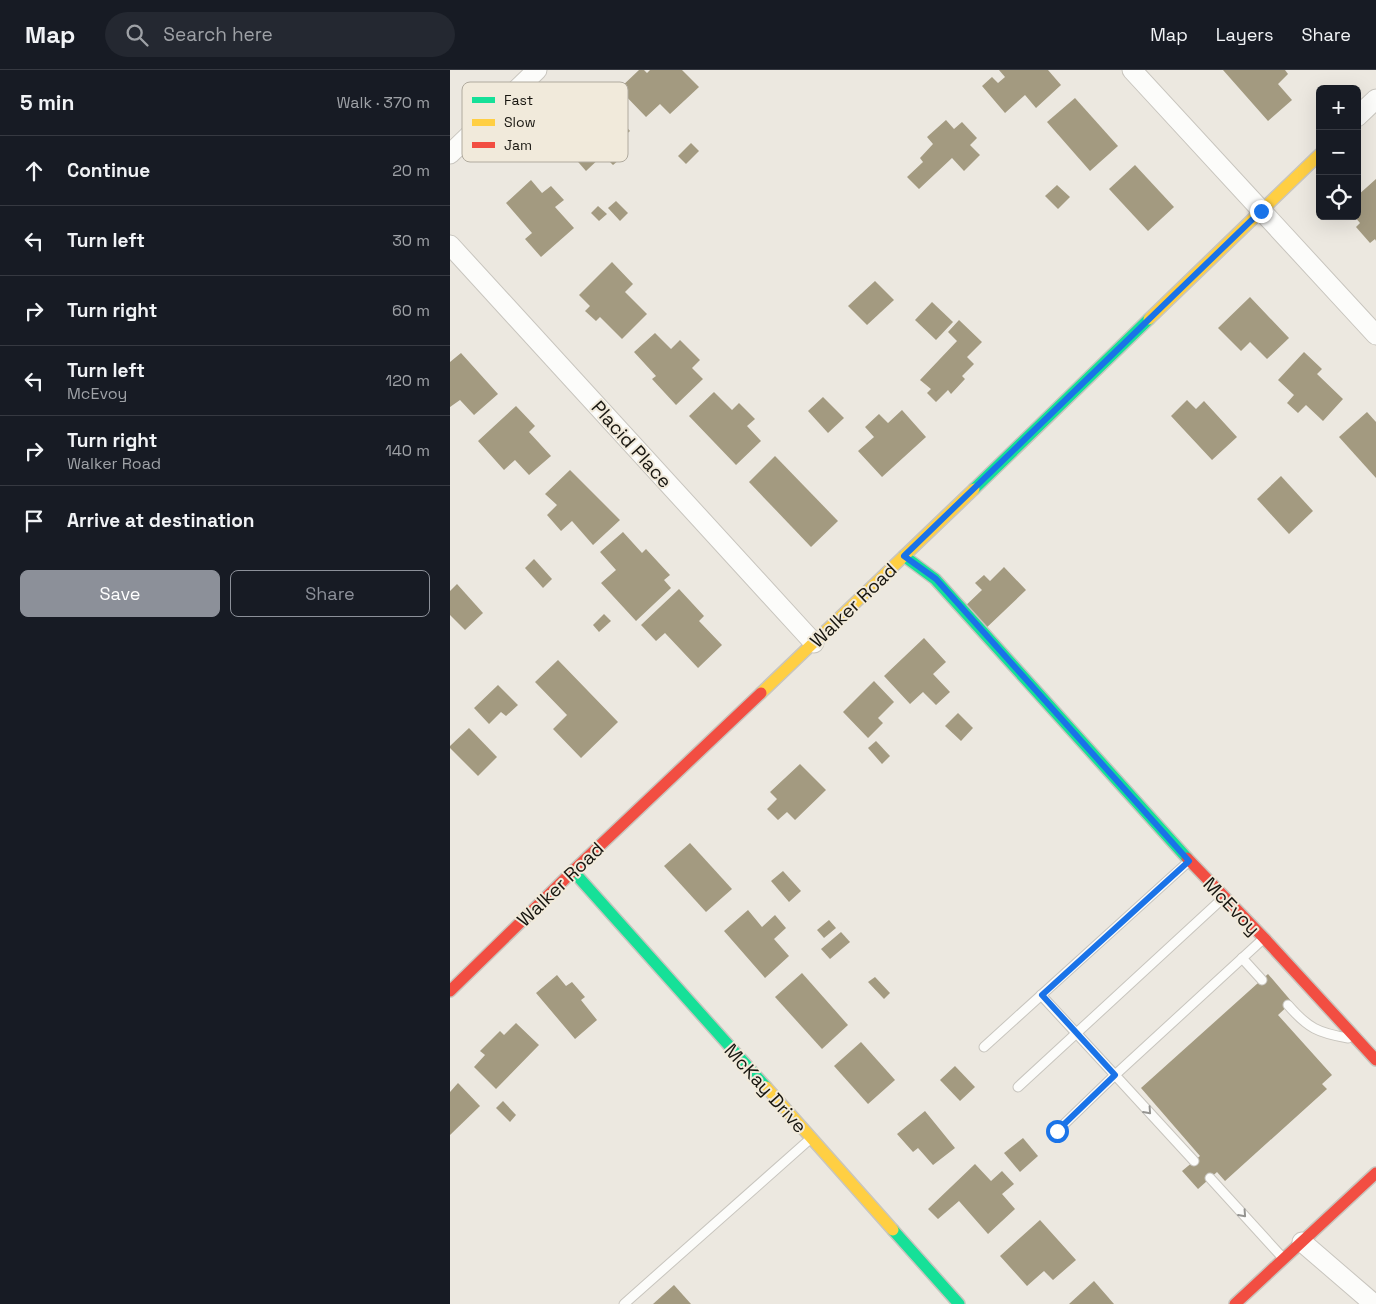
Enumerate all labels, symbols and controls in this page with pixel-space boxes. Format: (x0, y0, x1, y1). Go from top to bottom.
search box (105, 12, 455, 57)
text: Map (25, 19, 75, 50)
icon: search (123, 21, 151, 49)
text: Search here (163, 22, 273, 47)
text: Map (1150, 23, 1188, 46)
text: Layers (1216, 23, 1273, 46)
text: Share (1301, 23, 1351, 46)
legend (462, 82, 628, 162)
map controls (1316, 85, 1361, 220)
button: + (1316, 85, 1361, 130)
text: 5 min (20, 89, 74, 116)
text: Fast (504, 91, 533, 109)
text: Walk · 370 m (337, 92, 430, 113)
text: Slow (504, 113, 536, 131)
button: − (1316, 130, 1361, 175)
text: Jam (504, 136, 532, 154)
icon: ahead (20, 157, 48, 185)
text: Continue (67, 158, 150, 183)
text: 20 m (392, 160, 430, 181)
button: locate (1316, 175, 1361, 220)
route end (1250, 200, 1273, 223)
icon: left (20, 227, 48, 255)
text: Turn left (67, 228, 145, 253)
text: 30 m (392, 230, 430, 251)
icon: right (20, 297, 48, 325)
text: Turn right (67, 298, 157, 323)
text: 60 m (392, 300, 430, 321)
text: Turn left (67, 358, 145, 383)
icon: left (20, 367, 48, 395)
text: 120 m (386, 370, 430, 391)
text: McEvoy (67, 383, 127, 404)
street label: Placid Place (586, 395, 677, 493)
text: Turn right (67, 428, 157, 453)
icon: right (20, 437, 48, 465)
text: 140 m (385, 440, 430, 461)
text: Walker Road (67, 453, 161, 474)
icon: arrive (20, 507, 48, 535)
text: Arrive at destination (67, 508, 255, 533)
street label: Walker Road (804, 558, 902, 653)
button: Save (20, 570, 220, 617)
button: Share (230, 570, 430, 617)
street label: Walker Road (511, 837, 609, 932)
street label: McEvoy (1198, 872, 1266, 941)
street label: McKay Drive (719, 1038, 812, 1138)
one-way arrow (1142, 1105, 1151, 1114)
route start (1046, 1120, 1069, 1143)
one-way arrow (1237, 1208, 1246, 1217)

